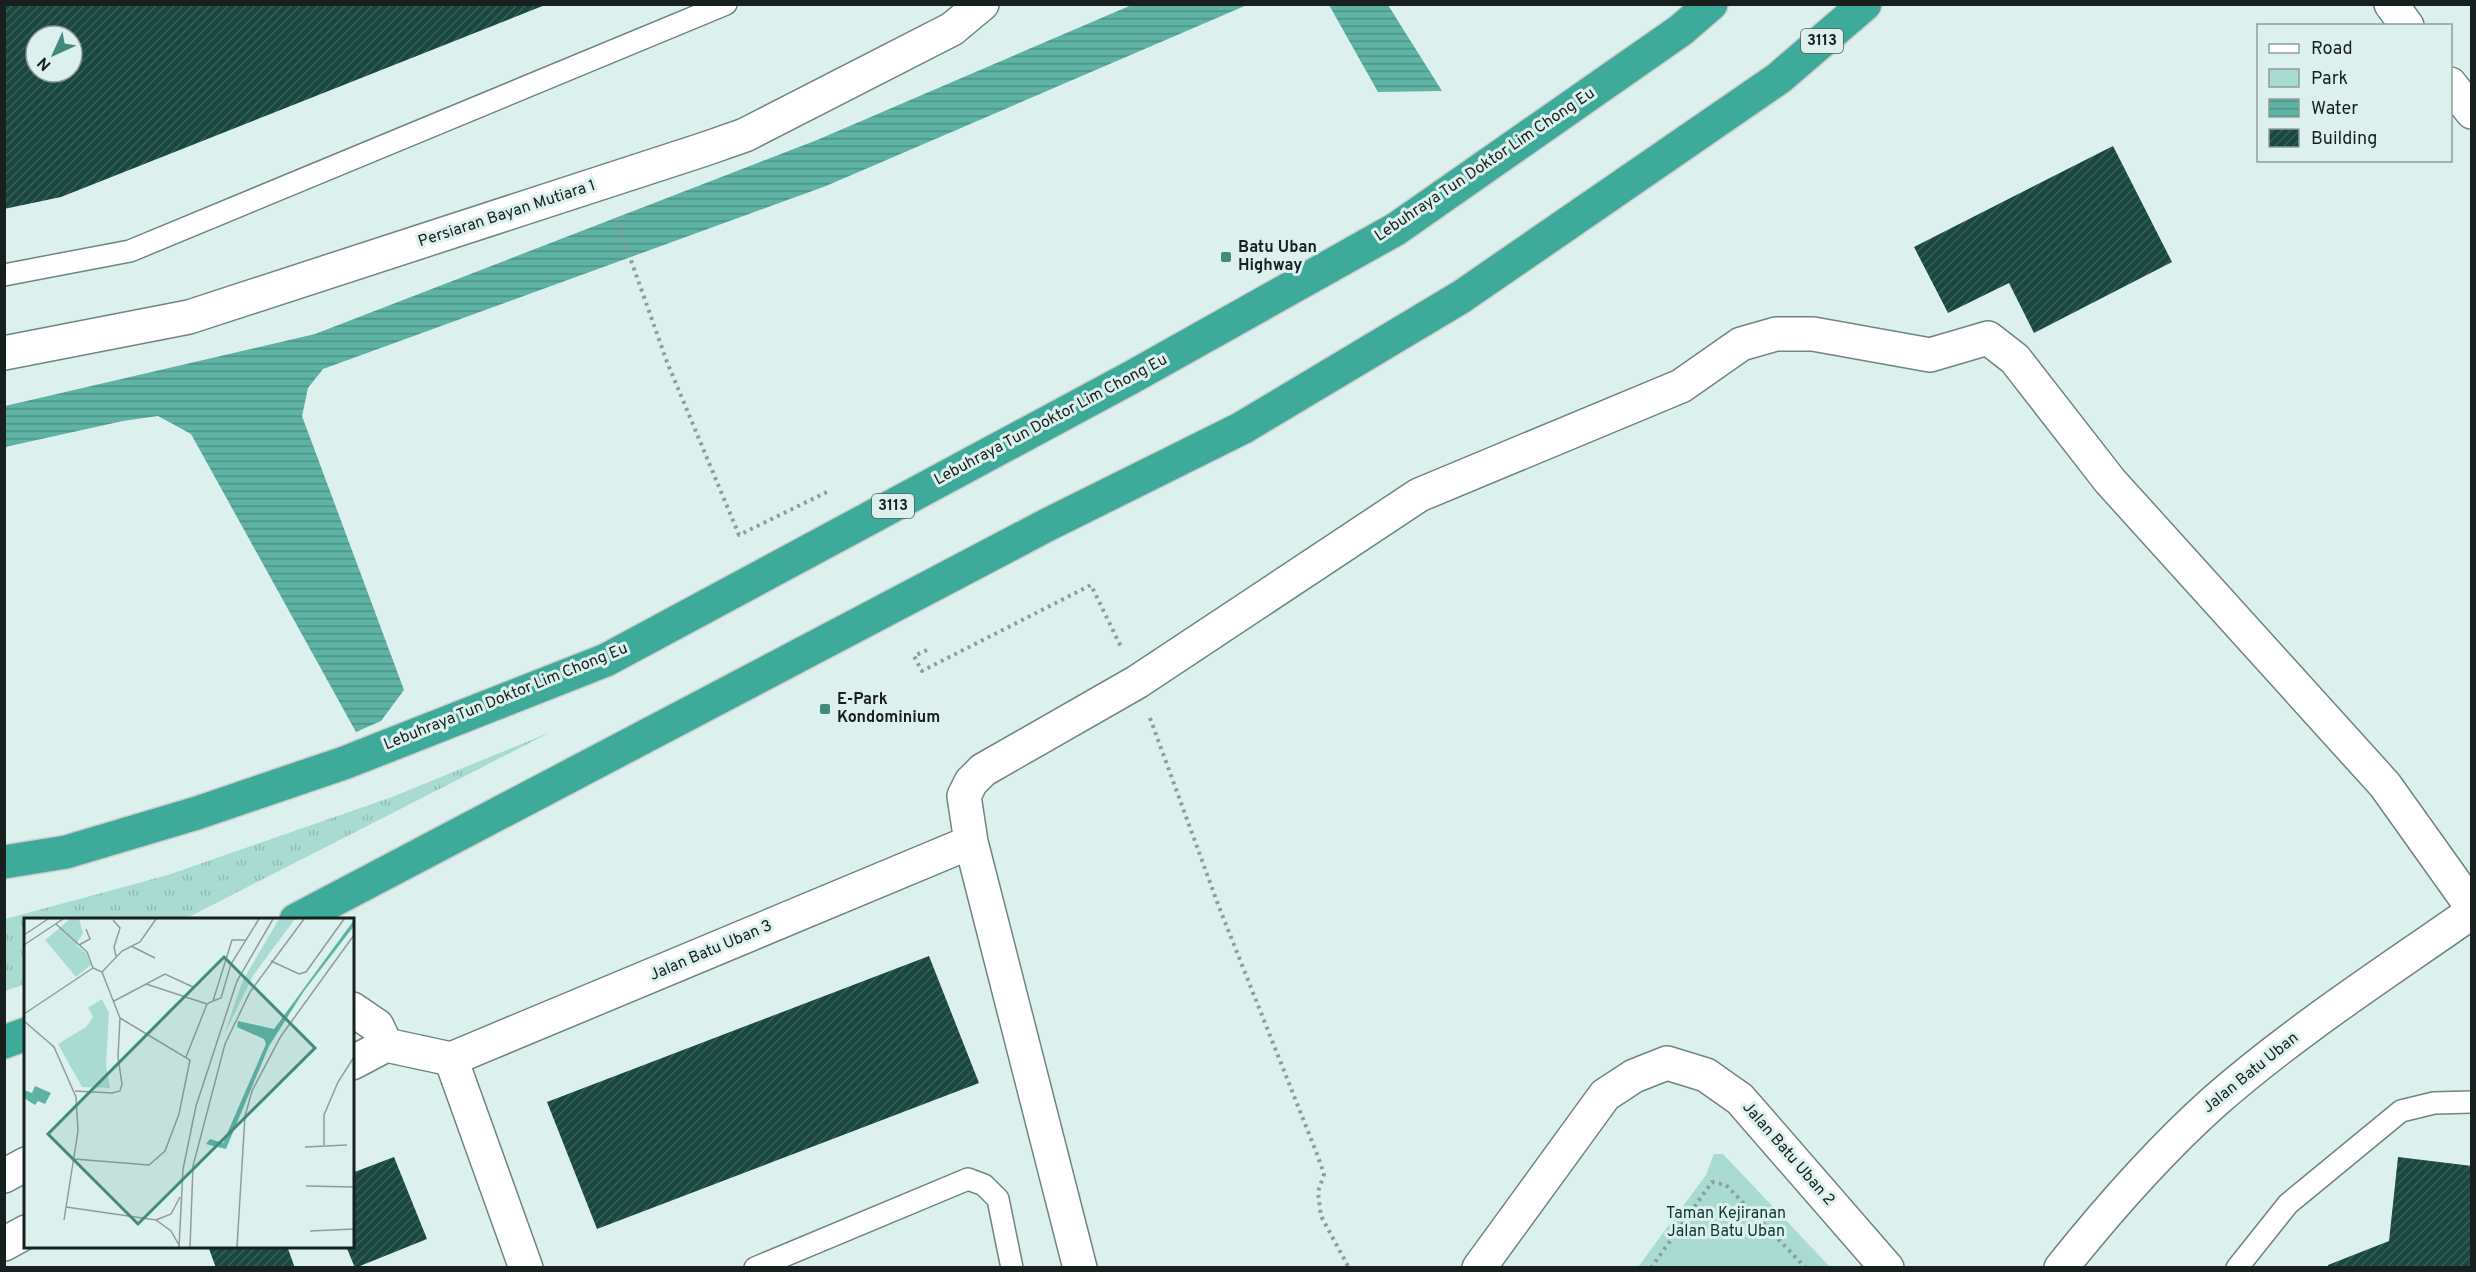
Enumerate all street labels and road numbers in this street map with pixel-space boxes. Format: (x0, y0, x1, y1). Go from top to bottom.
road number: 3113 (1801, 29, 1843, 53)
street label: Lebuhraya Tun Doktor Lim Chong Eu (1371, 84, 1599, 246)
street label: Persiaran Bayan Mutiara 1 (416, 176, 598, 252)
street label: Lebuhraya Tun Doktor Lim Chong Eu (931, 350, 1171, 490)
road number: 3113 (872, 494, 914, 518)
street label: Lebuhraya Tun Doktor Lim Chong Eu (381, 639, 631, 755)
street label: Jalan Batu Uban 3 (647, 916, 775, 986)
street label: Jalan Batu Uban (2199, 1028, 2303, 1118)
street label: Jalan Batu Uban 2 (1737, 1098, 1839, 1210)

